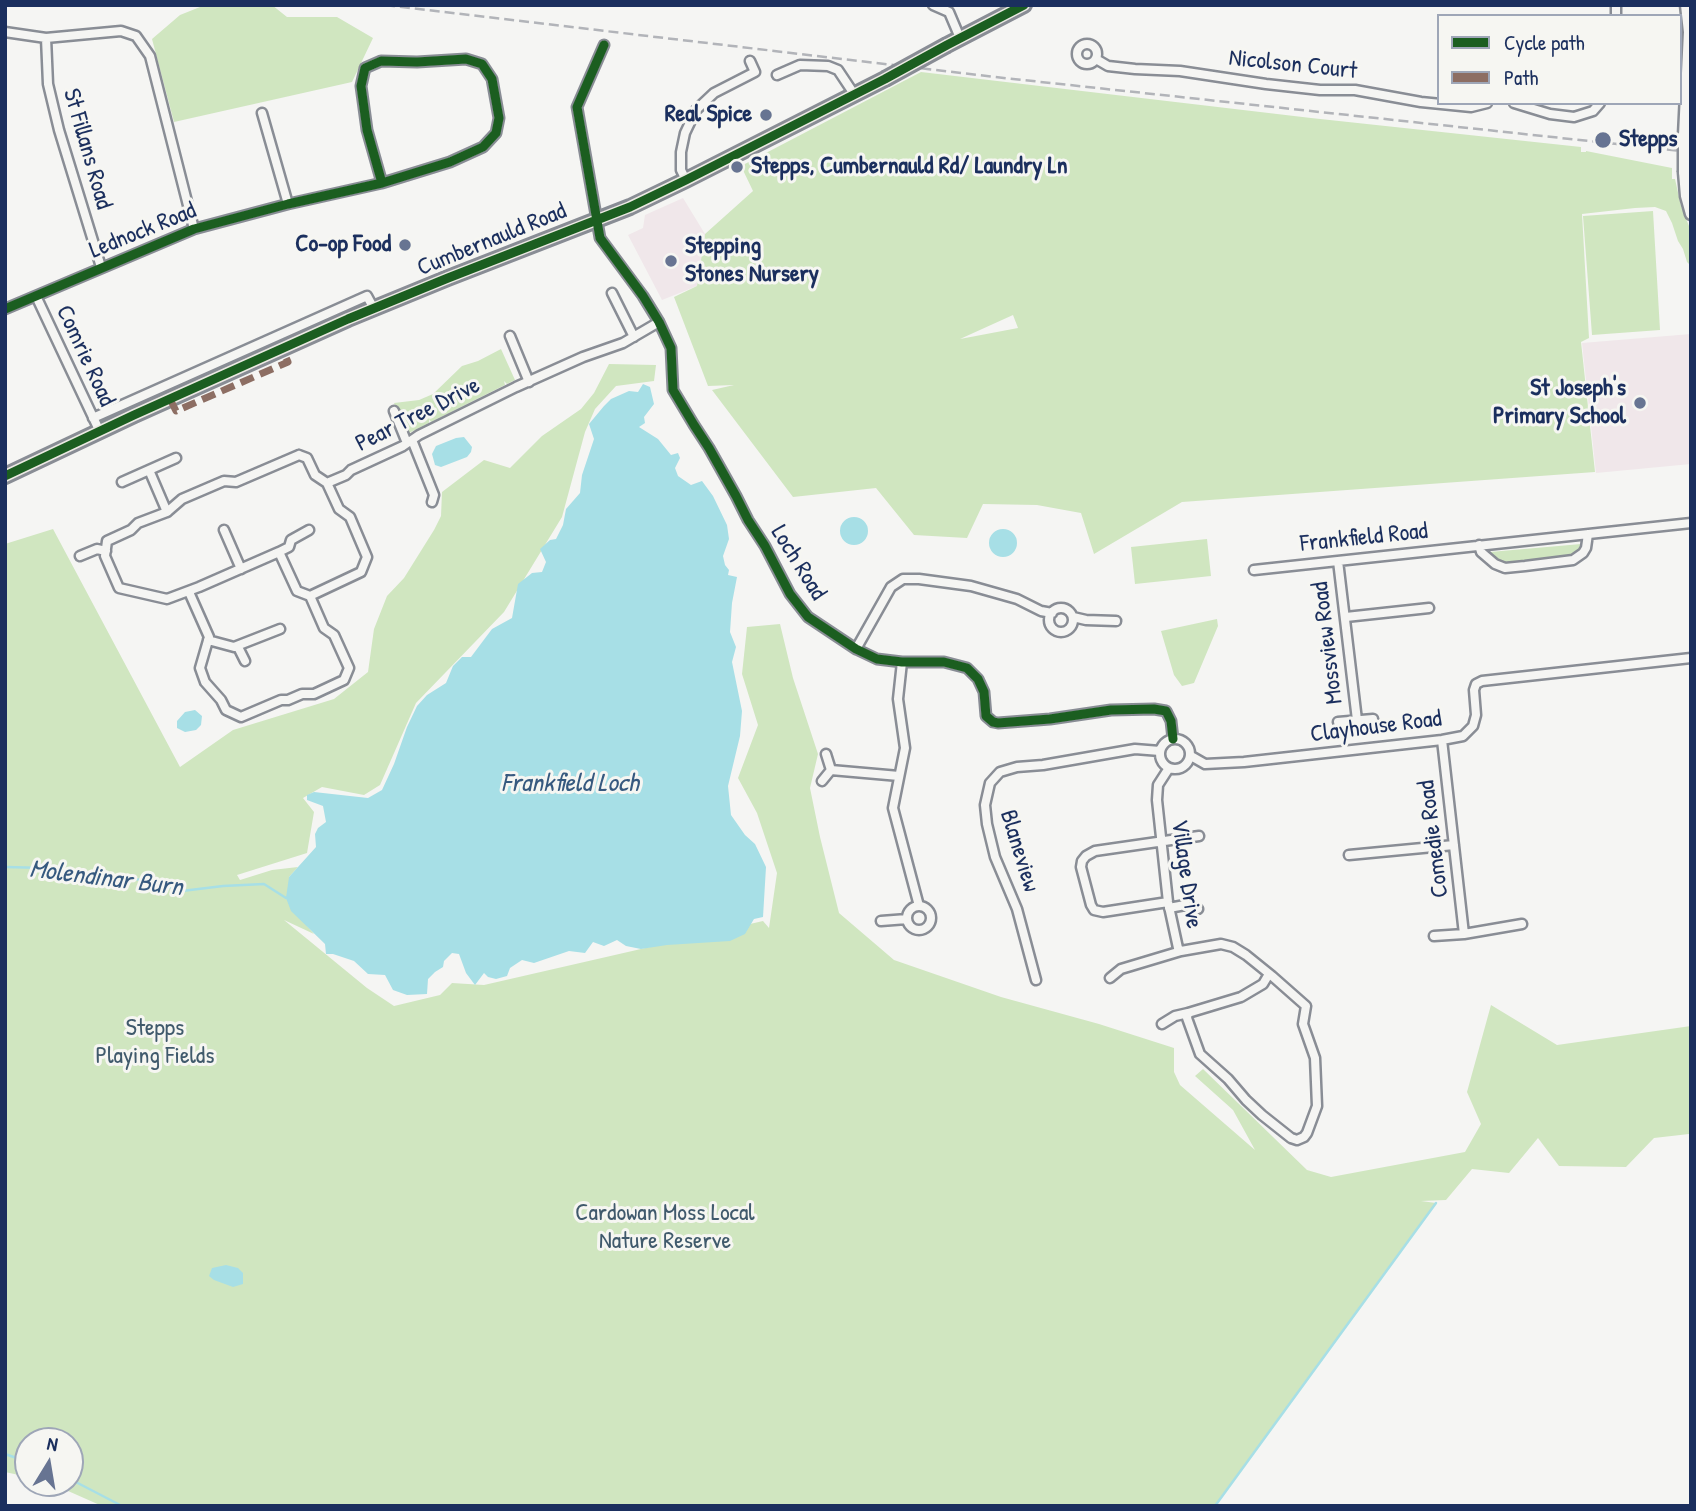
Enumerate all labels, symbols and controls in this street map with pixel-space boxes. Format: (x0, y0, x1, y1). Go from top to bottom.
legend (1437, 14, 1682, 105)
text: Cycle path (1504, 28, 1585, 57)
street label: Nicolson Court (1227, 44, 1359, 86)
text: Path (1504, 63, 1538, 92)
street label: St Fillans Road (56, 85, 118, 213)
place label: Real Spice (665, 101, 752, 129)
marker: Real Spice (758, 107, 774, 123)
place label: Stepps (1619, 126, 1678, 154)
marker: Stepps (1593, 130, 1613, 150)
place label: Stepps, Cumbernauld Rd/ Laundry Ln (751, 153, 1068, 181)
marker: Stepps, Cumbernauld Rd/ Laundry Ln (729, 159, 745, 175)
street label: Lednock Road (85, 197, 201, 265)
street label: Cumbernauld Road (413, 197, 571, 283)
place label: Co-op Food (295, 231, 391, 259)
place label: Stepping Stones Nursery (685, 233, 819, 289)
marker: Co-op Food (397, 237, 413, 253)
marker: Stepping Stones Nursery (663, 253, 679, 269)
street label: Comrie Road (49, 301, 121, 411)
street label: Pear Tree Drive (351, 371, 485, 459)
place label: St Joseph's Primary School (1493, 375, 1626, 431)
marker: St Joseph's Primary School (1632, 395, 1648, 411)
street label: Frankfield Road (1299, 517, 1429, 559)
street label: Loch Road (764, 520, 832, 606)
street label: Mossview Road (1306, 580, 1350, 706)
street label: Clayhouse Road (1309, 705, 1443, 749)
water label: Frankfield Loch (501, 768, 639, 800)
street label: Comedie Road (1413, 779, 1455, 899)
street label: Blaneview (993, 807, 1045, 895)
street label: Village Drive (1164, 818, 1208, 930)
water label: Molendinar Burn (28, 854, 184, 904)
park label: Stepps Playing Fields (96, 1015, 214, 1071)
park label: Cardowan Moss Local Nature Reserve (575, 1200, 755, 1256)
north arrow (14, 1427, 84, 1497)
text: N (45, 1430, 60, 1457)

